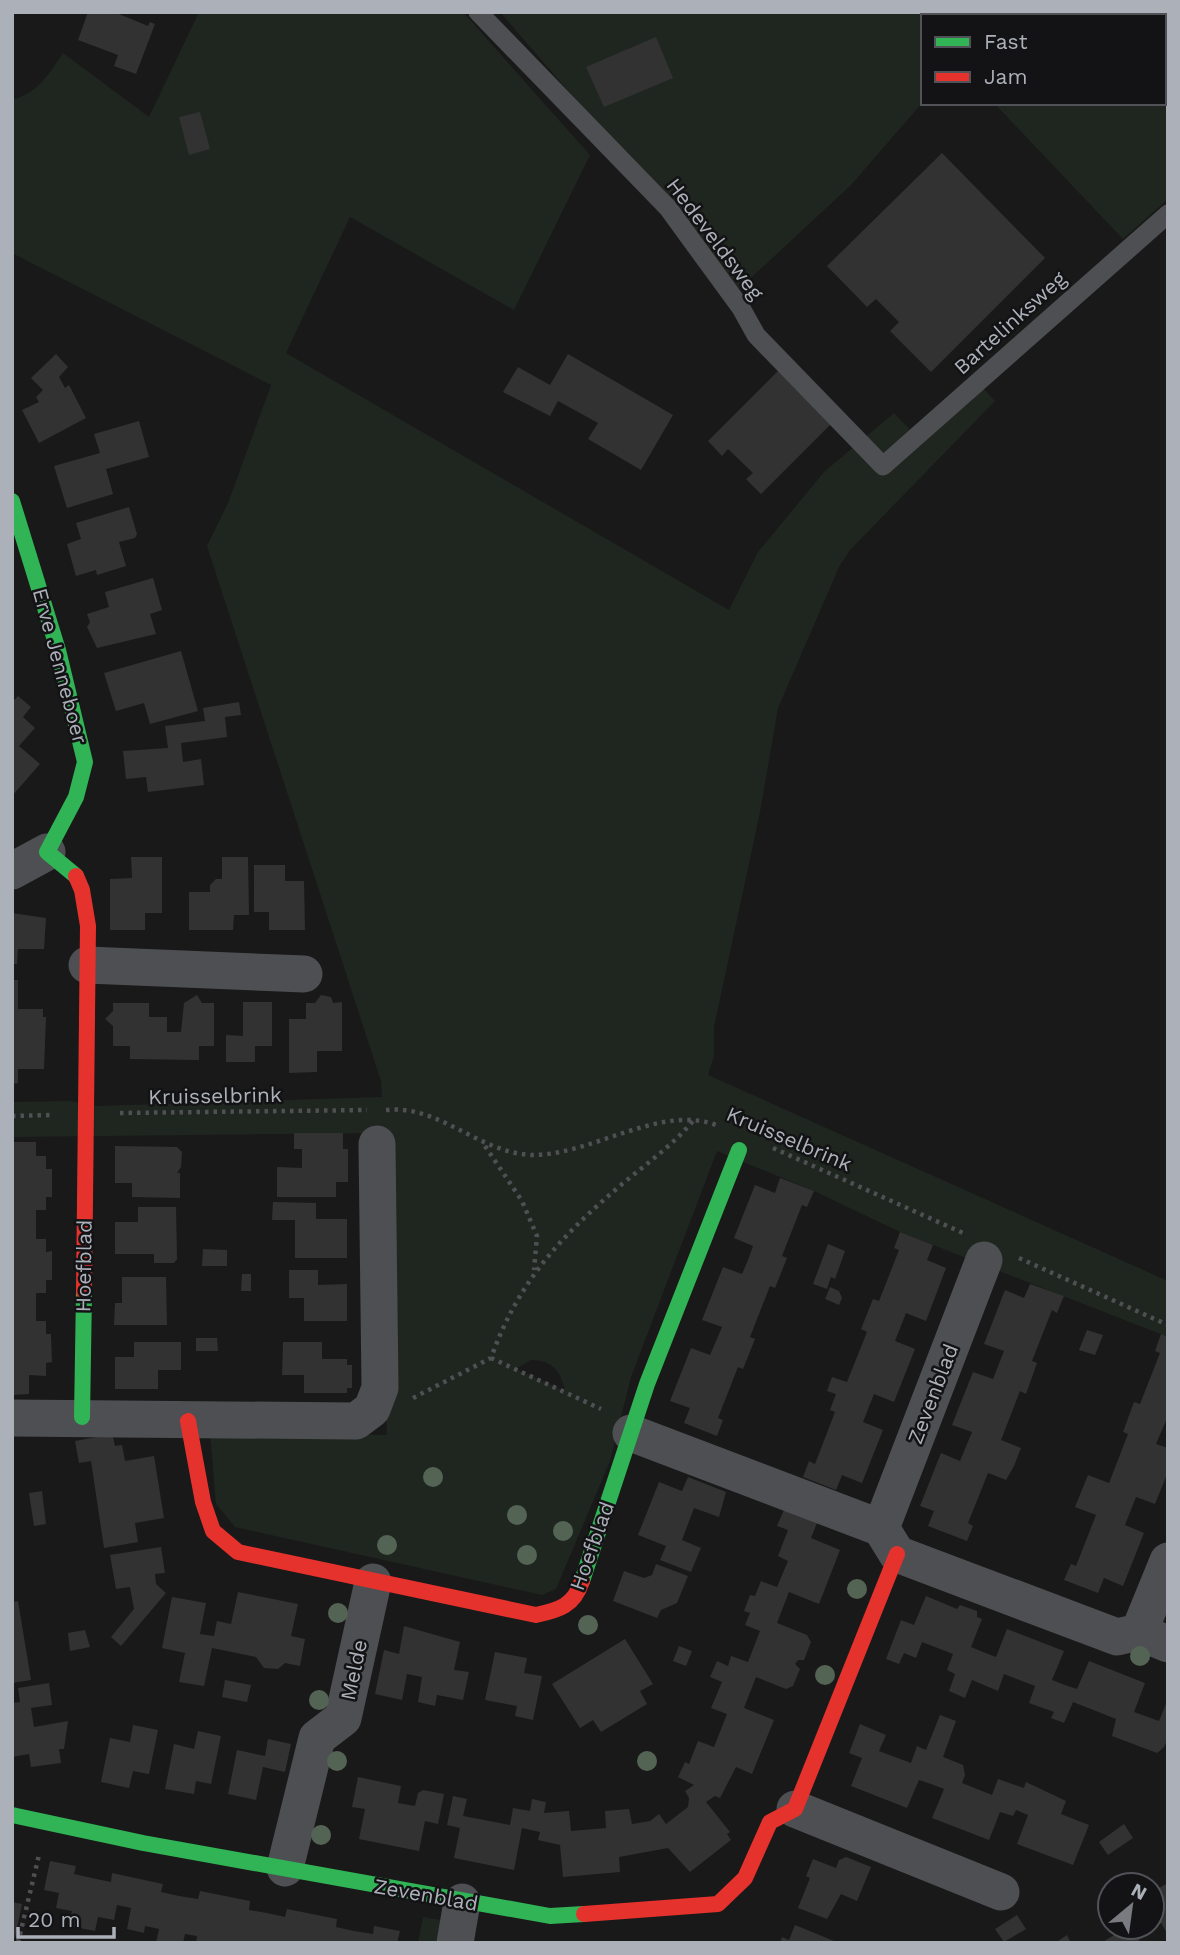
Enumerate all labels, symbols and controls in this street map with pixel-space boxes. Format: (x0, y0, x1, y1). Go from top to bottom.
legend (921, 14, 1166, 105)
text: Fast (984, 29, 1028, 54)
text: Jam (984, 64, 1027, 89)
street label: Hedeveldsweg (662, 173, 770, 305)
street label: Bartelinksweg (949, 265, 1071, 379)
street label: Erve Jenneboer (28, 585, 93, 747)
street label: Kruisselbrink (148, 1082, 282, 1109)
street label: Kruisselbrink (723, 1101, 856, 1176)
street label: Hoefblad (70, 1219, 97, 1313)
street label: Zevenblad (902, 1340, 963, 1447)
street label: Hoefblad (564, 1498, 619, 1594)
street label: Melde (335, 1637, 372, 1703)
north arrow (1096, 1871, 1166, 1941)
street label: Zevenblad (372, 1873, 480, 1916)
text: N (1127, 1878, 1151, 1905)
scale bar (18, 1896, 114, 1940)
text: 20 m (28, 1907, 80, 1932)

